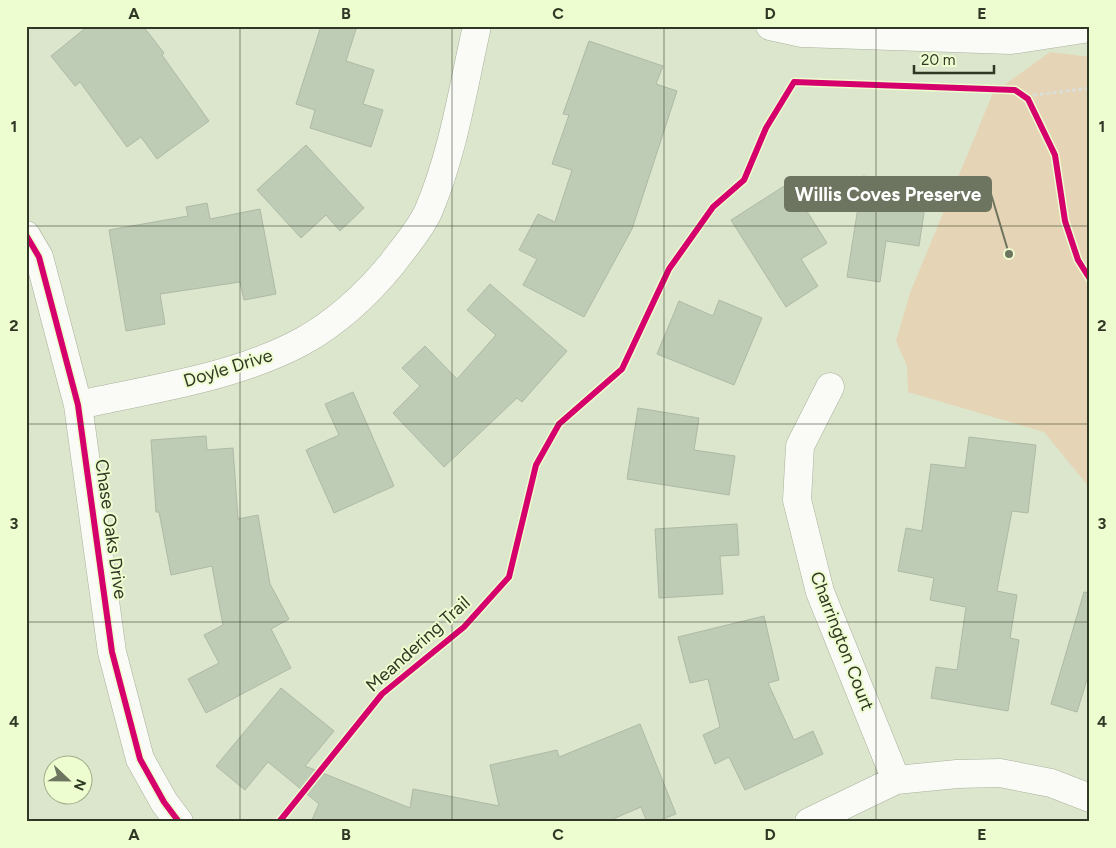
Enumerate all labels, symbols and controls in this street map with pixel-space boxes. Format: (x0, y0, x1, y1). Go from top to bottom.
text: A (128, 4, 140, 23)
text: B (341, 4, 351, 23)
text: C (552, 4, 564, 23)
text: D (764, 4, 776, 23)
text: E (977, 4, 987, 23)
scale bar (914, 42, 994, 74)
text: 20 m (921, 51, 955, 69)
text: 1 (11, 117, 17, 136)
text: 1 (1099, 117, 1105, 136)
callout: Willis Coves Preserve (785, 177, 991, 211)
text: Willis Coves Preserve (795, 183, 982, 206)
text: 2 (9, 316, 19, 335)
text: 2 (1097, 316, 1107, 335)
street label: Doyle Drive (181, 344, 275, 392)
street label: Chase Oaks Drive (90, 458, 132, 601)
text: 3 (10, 514, 19, 533)
text: 3 (1098, 514, 1107, 533)
street label: Charrington Court (805, 568, 879, 714)
street label: Meandering Trail (361, 592, 475, 696)
text: 4 (9, 712, 19, 731)
text: 4 (1097, 712, 1107, 731)
north arrow (42, 756, 92, 806)
text: N (70, 776, 89, 793)
text: A (128, 825, 140, 844)
text: B (341, 825, 351, 844)
text: C (552, 825, 564, 844)
text: D (764, 825, 776, 844)
text: E (977, 825, 987, 844)

